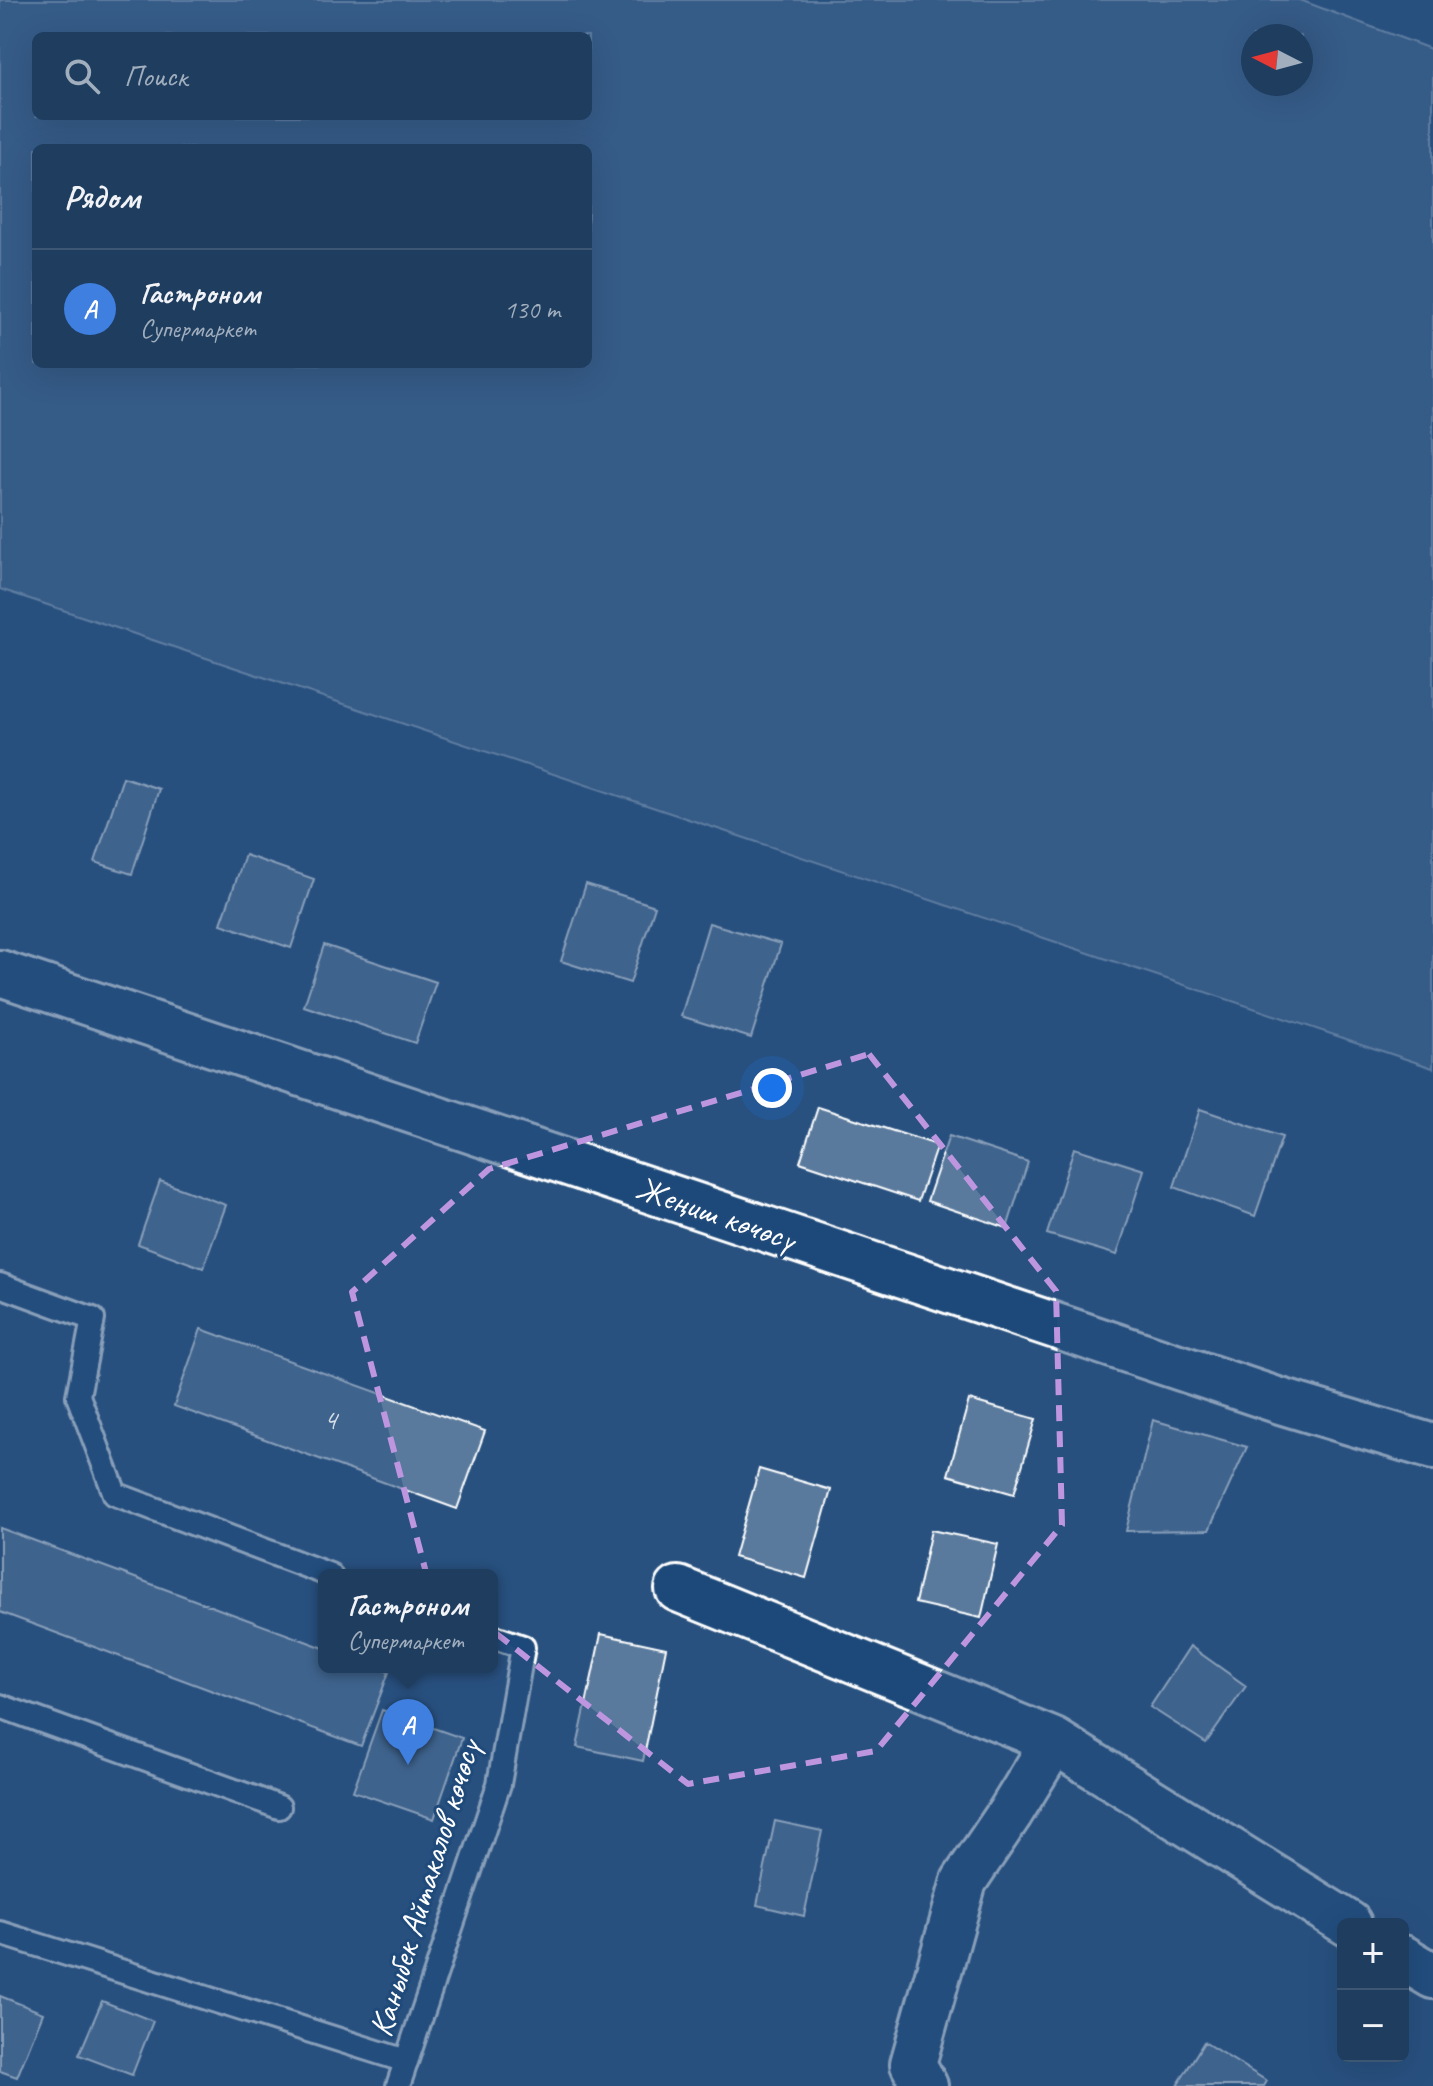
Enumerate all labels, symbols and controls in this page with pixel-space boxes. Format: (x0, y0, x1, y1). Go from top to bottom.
north arrow (1241, 24, 1313, 96)
search box (32, 32, 592, 120)
icon: search (60, 54, 104, 98)
text: Поиск (124, 57, 187, 95)
text: Рядом (64, 175, 140, 218)
text: Гастроном (140, 274, 260, 312)
text: A (83, 293, 97, 326)
text: 130 m (504, 293, 560, 326)
text: Супермаркет (140, 312, 256, 345)
your location (752, 1068, 792, 1108)
street label: Жеңиш көчөсү (631, 1166, 804, 1261)
house number: 4 (323, 1400, 339, 1438)
popup (318, 1569, 498, 1673)
text: Гастроном (348, 1586, 468, 1624)
text: Супермаркет (348, 1624, 464, 1657)
pin: A (382, 1699, 434, 1765)
street label: Каныбек Айтакалов көчөсү (358, 1732, 490, 2042)
map controls (1337, 1918, 1409, 2062)
button: + (1337, 1918, 1409, 1990)
button: − (1337, 1990, 1409, 2062)

